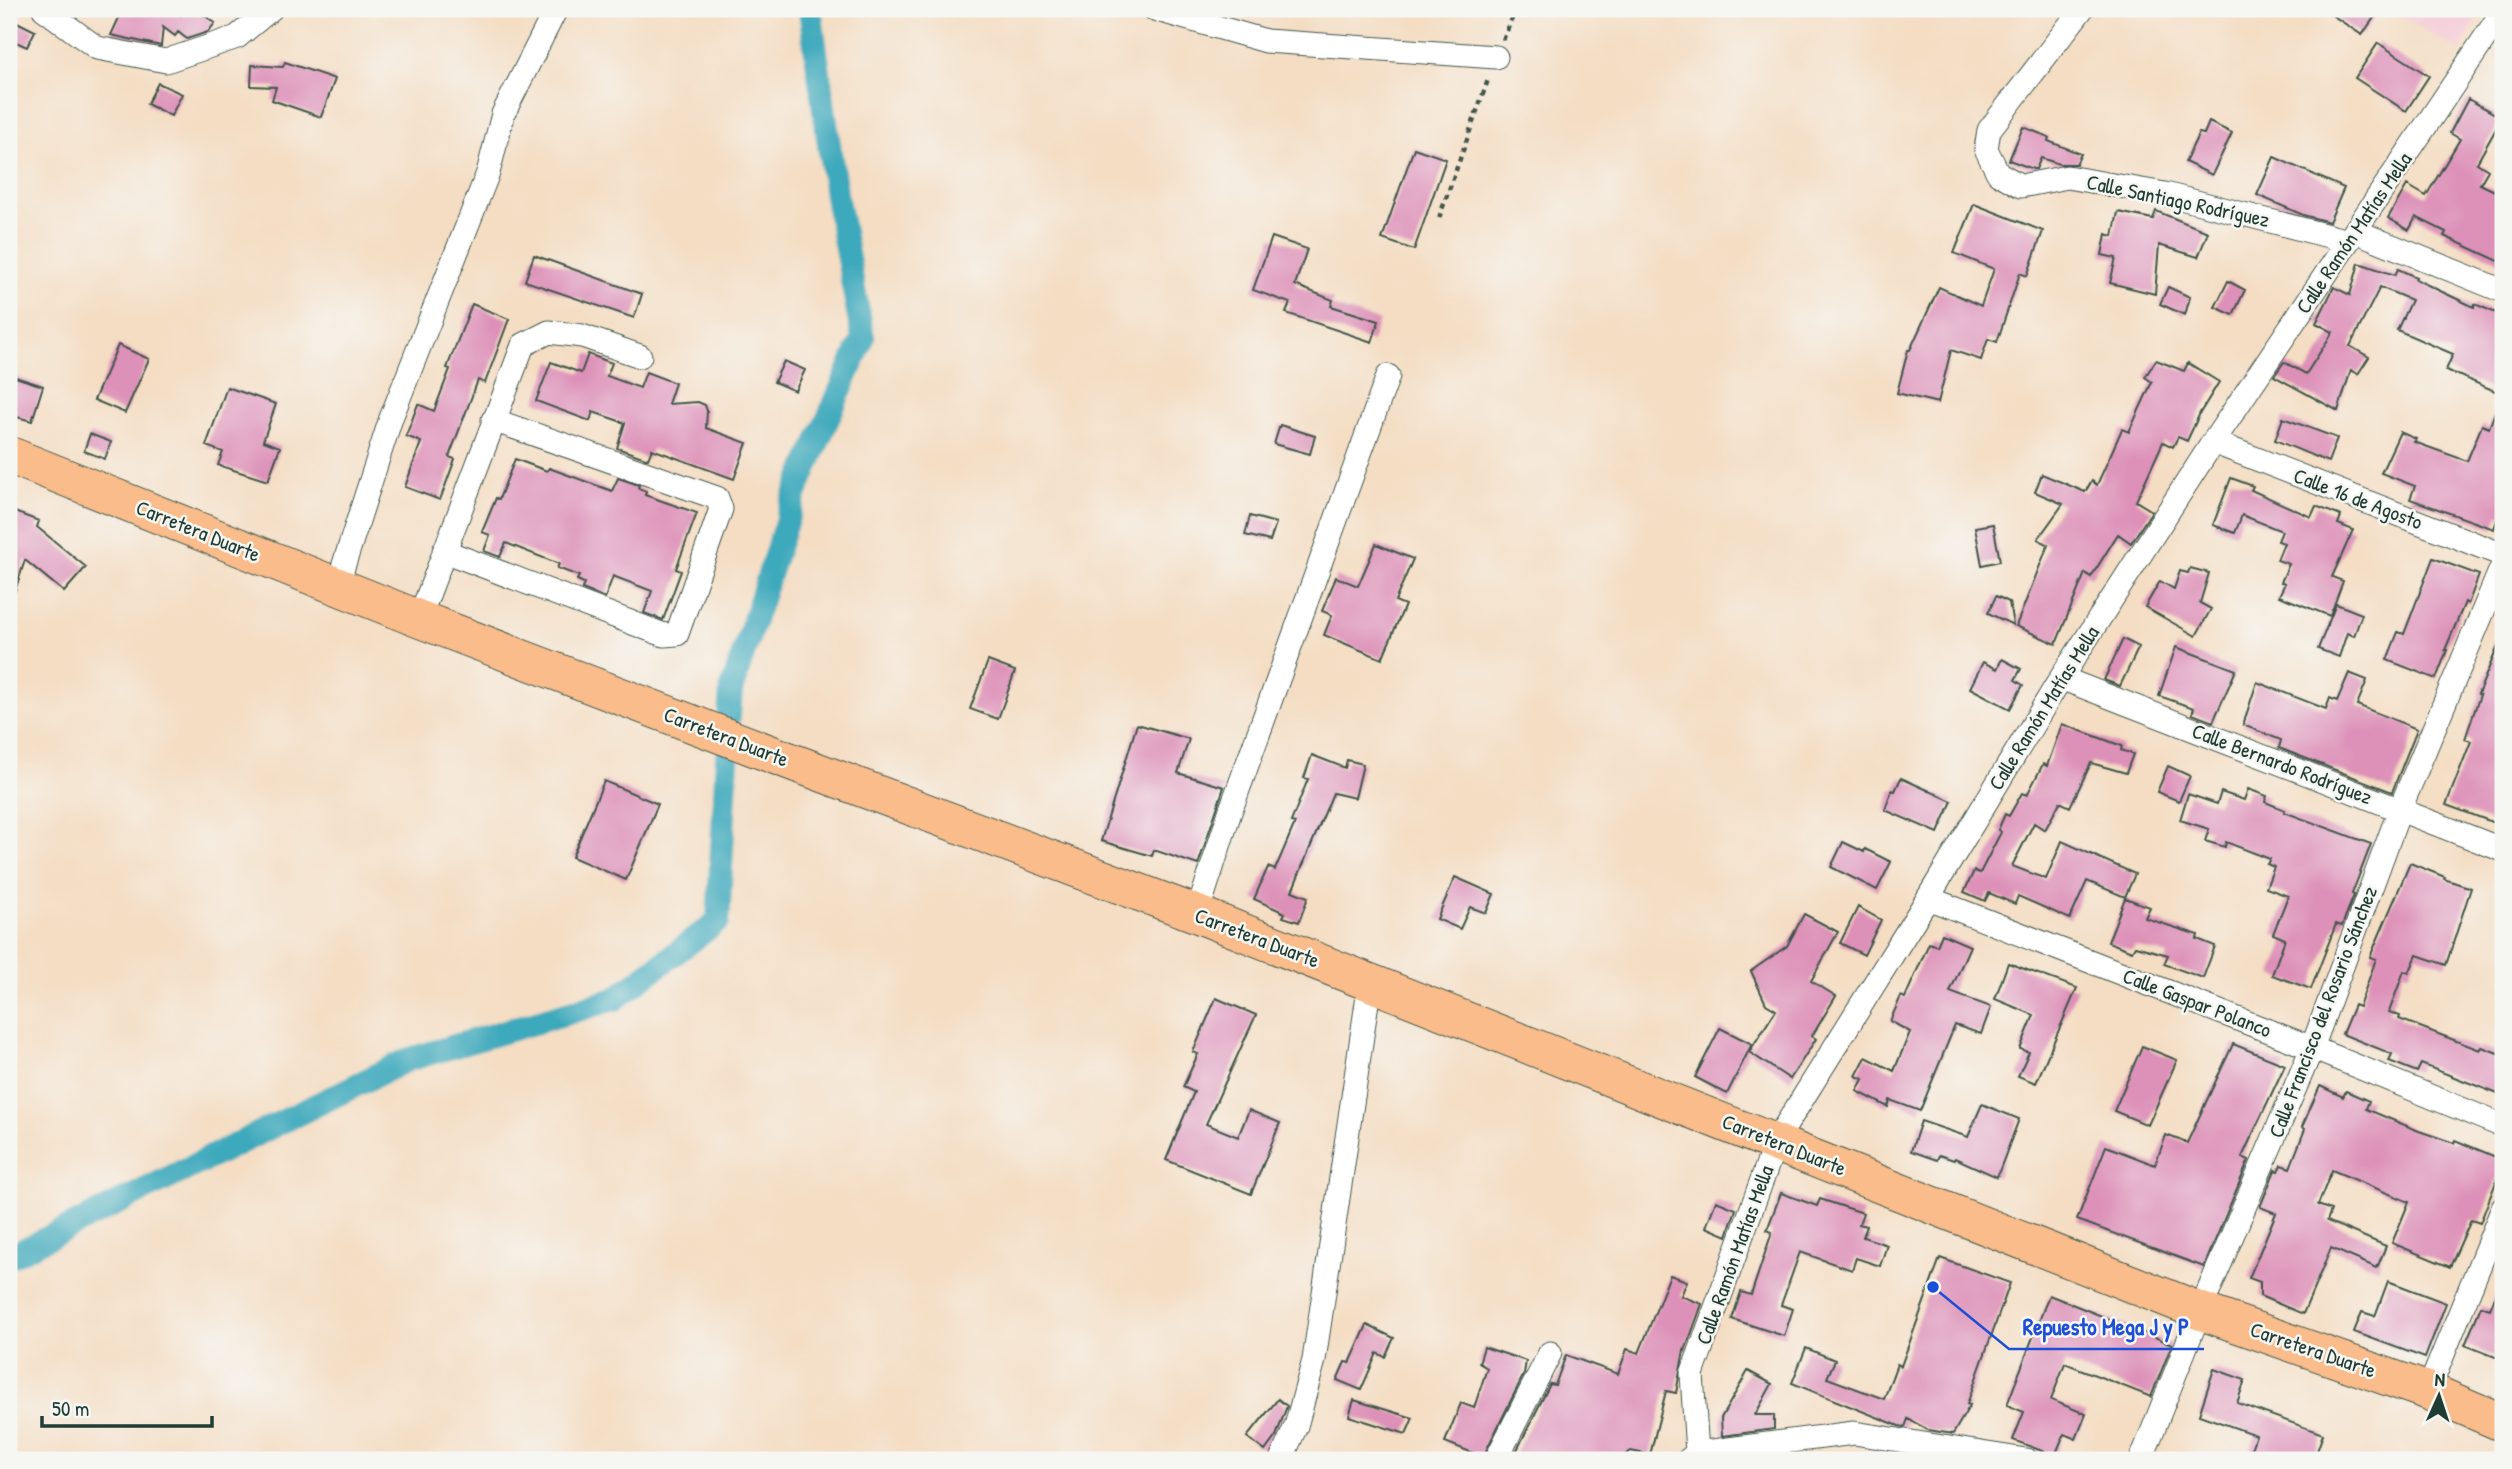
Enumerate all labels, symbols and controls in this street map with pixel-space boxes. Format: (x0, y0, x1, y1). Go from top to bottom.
street label: Calle Ramón Matías Mella (2289, 146, 2418, 319)
street label: Calle Santiago Rodríguez (2084, 167, 2272, 234)
street label: Calle 16 de Agosto (2289, 461, 2427, 536)
street label: Carretera Duarte (132, 493, 264, 569)
street label: Calle Ramón Matías Mella (1981, 620, 2106, 795)
street label: Carretera Duarte (660, 699, 793, 774)
street label: Calle Bernardo Rodríguez (2188, 716, 2376, 811)
street label: Calle Francisco del Rosario Sánchez (2261, 882, 2384, 1142)
street label: Carretera Duarte (1191, 900, 1324, 975)
street label: Calle Gaspar Polanco (2119, 961, 2276, 1044)
street label: Carretera Duarte (1718, 1107, 1850, 1183)
street label: Calle Ramón Matías Mella (1689, 1161, 1780, 1348)
callout: Repuesto Mega J y P (2009, 1305, 2204, 1349)
text: Repuesto Mega J y P (2023, 1311, 2189, 1343)
street label: Carretera Duarte (2246, 1314, 2380, 1385)
north arrow (2404, 1360, 2474, 1430)
text: N (2434, 1366, 2446, 1392)
scale bar (42, 1385, 212, 1429)
text: 50 m (52, 1394, 89, 1423)

